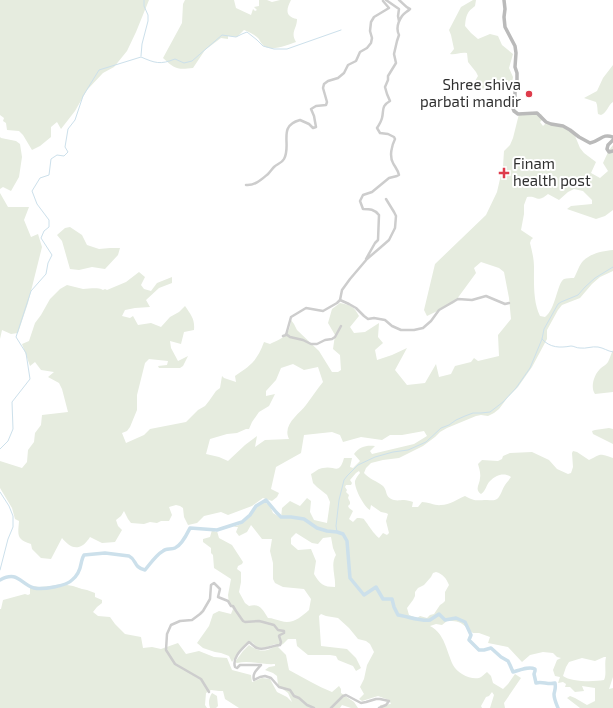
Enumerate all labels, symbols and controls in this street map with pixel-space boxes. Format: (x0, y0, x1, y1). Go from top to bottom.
place label: Shree shiva parbati mandir (420, 75, 521, 110)
marker: Shree shiva parbati mandir (524, 89, 534, 99)
place label: Finam health post (513, 154, 591, 189)
marker: Finam health post (498, 167, 510, 179)

